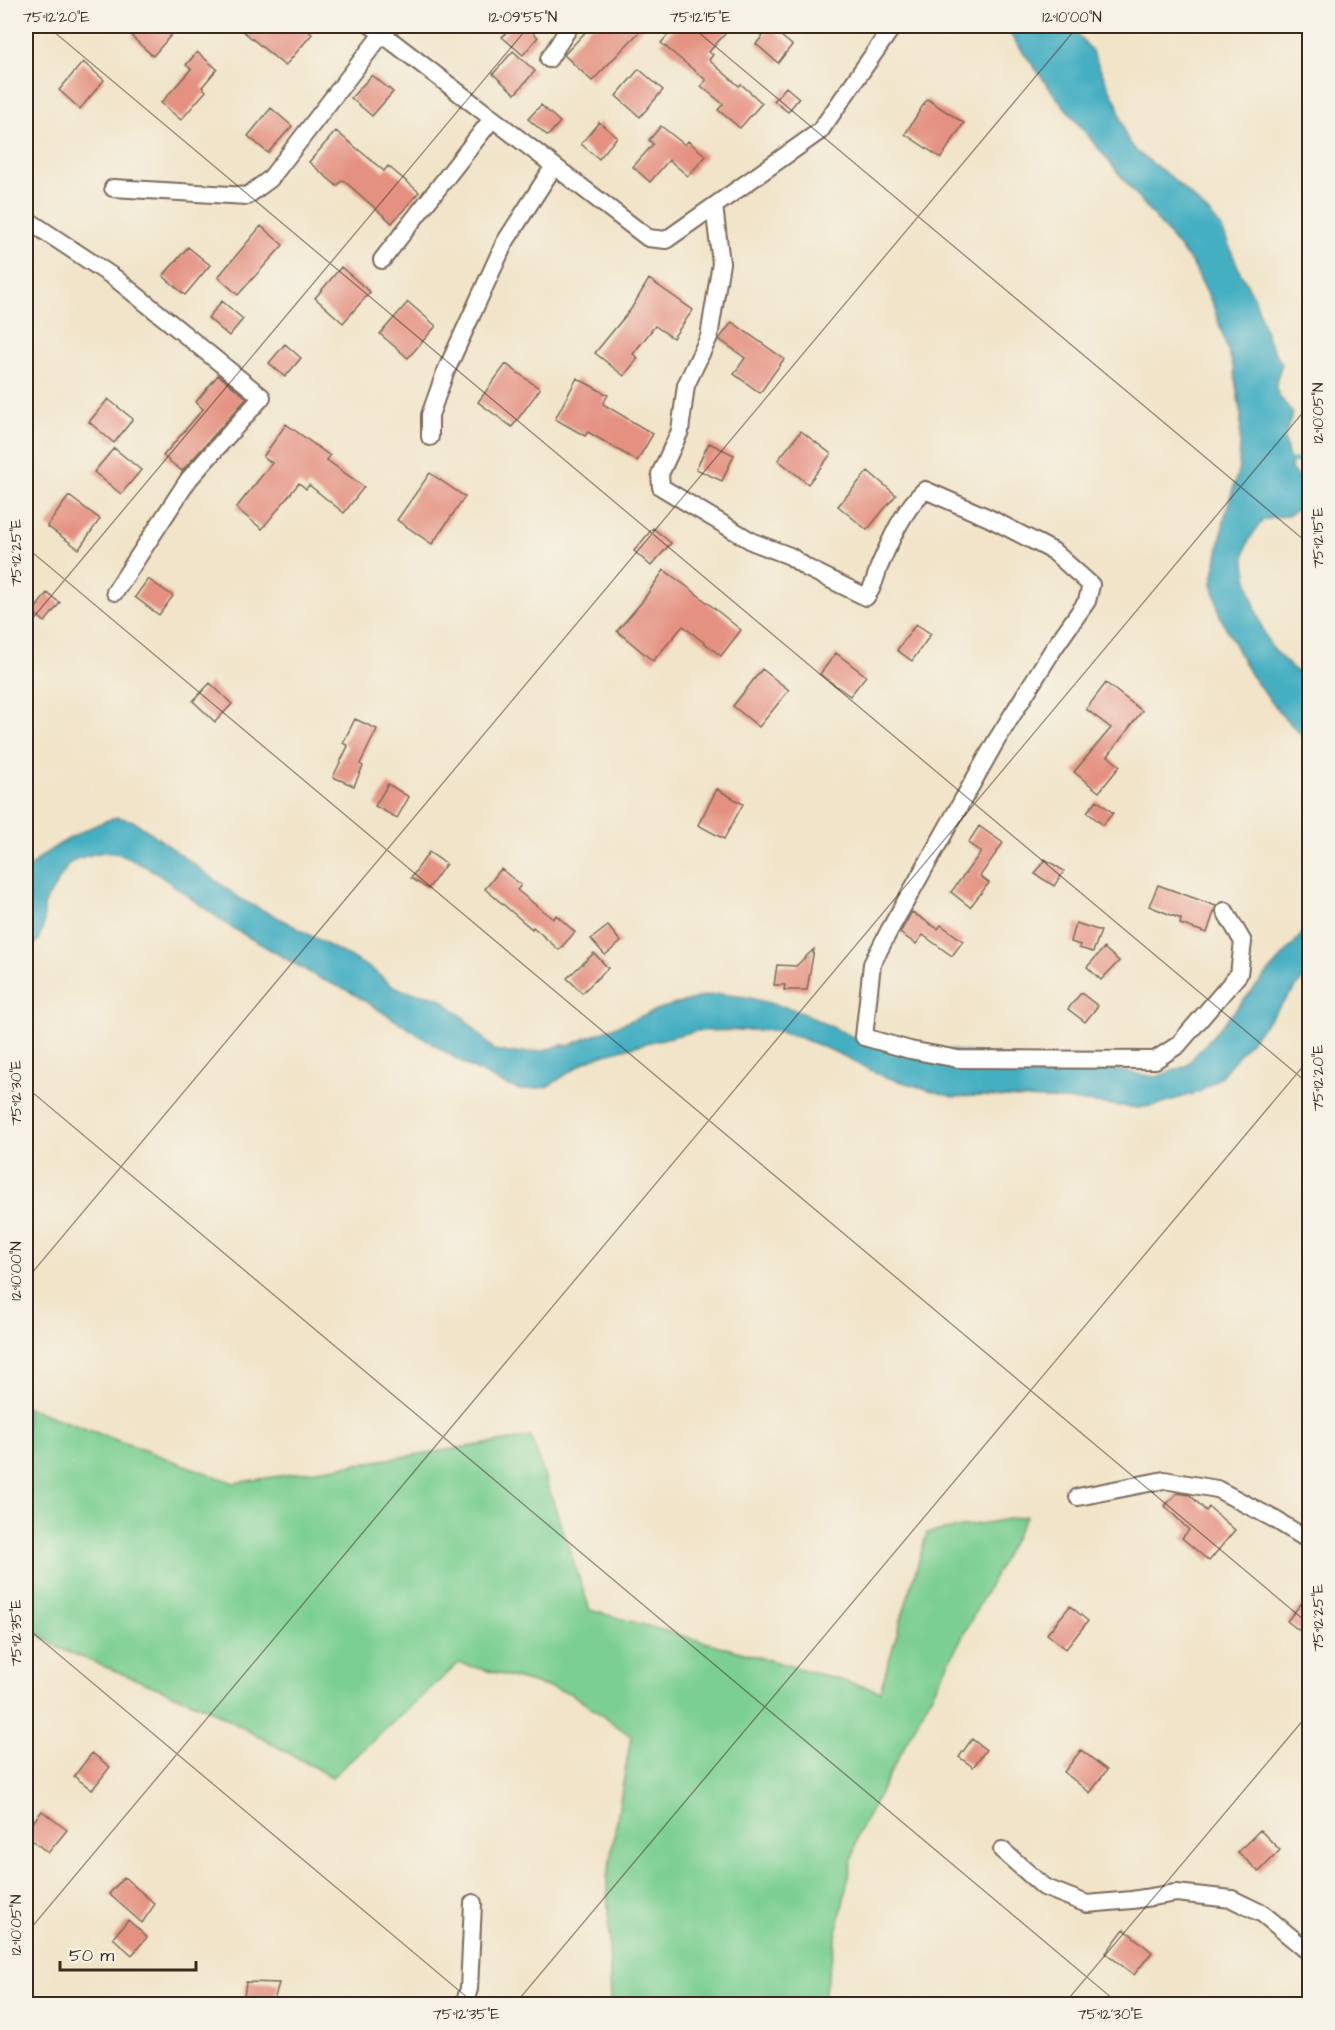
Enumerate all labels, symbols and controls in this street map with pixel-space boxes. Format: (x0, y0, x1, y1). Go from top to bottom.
text: 75°12'20"E (23, 7, 89, 28)
text: 12°09'55"N (489, 7, 557, 28)
text: 75°12'15"E (669, 7, 731, 28)
text: 12°10'00"N (1042, 7, 1102, 28)
text: 12°10'05"N (1308, 383, 1329, 443)
text: 75°12'15"E (1308, 507, 1329, 569)
text: 75°12'25"E (6, 519, 27, 587)
text: 75°12'20"E (1308, 1045, 1329, 1111)
text: 75°12'30"E (6, 1060, 27, 1126)
text: 12°10'00"N (6, 1241, 27, 1301)
text: 75°12'25"E (1308, 1584, 1329, 1652)
text: 75°12'35"E (6, 1600, 27, 1666)
text: 12°10'05"N (6, 1895, 27, 1955)
scale bar (60, 1934, 196, 1972)
text: 50 m (69, 1943, 114, 1968)
text: 75°12'35"E (433, 2004, 499, 2025)
text: 75°12'30"E (1077, 2004, 1143, 2025)

